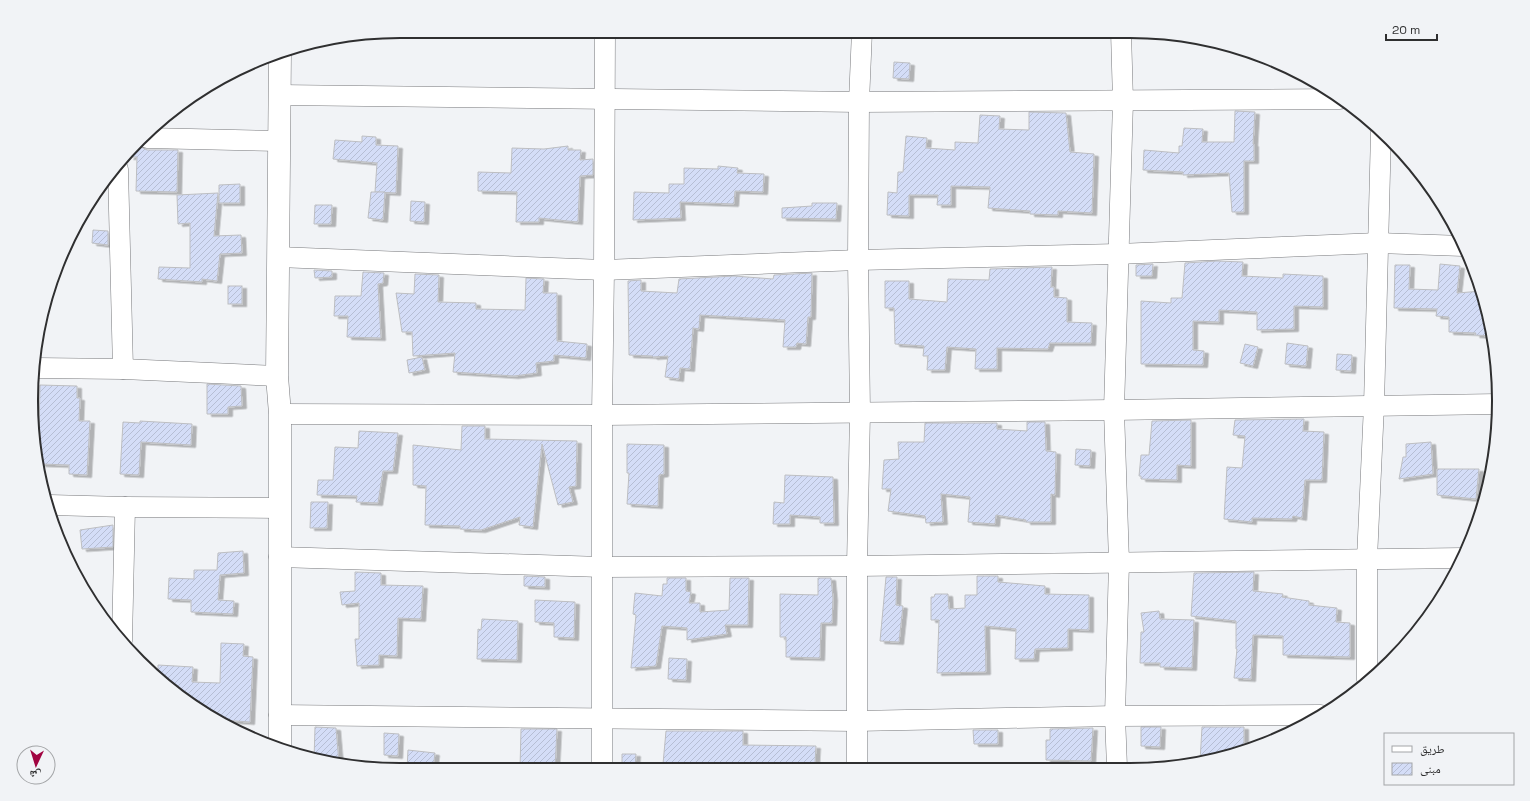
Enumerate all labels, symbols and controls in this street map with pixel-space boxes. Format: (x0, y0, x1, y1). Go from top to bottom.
scale bar (1386, 16, 1437, 42)
text: 20 m (1392, 22, 1420, 38)
legend (1384, 733, 1514, 785)
text: طريق (1420, 741, 1445, 757)
north arrow (16, 745, 56, 785)
text: مبنى (1420, 761, 1441, 777)
text: ش (29, 767, 42, 782)

